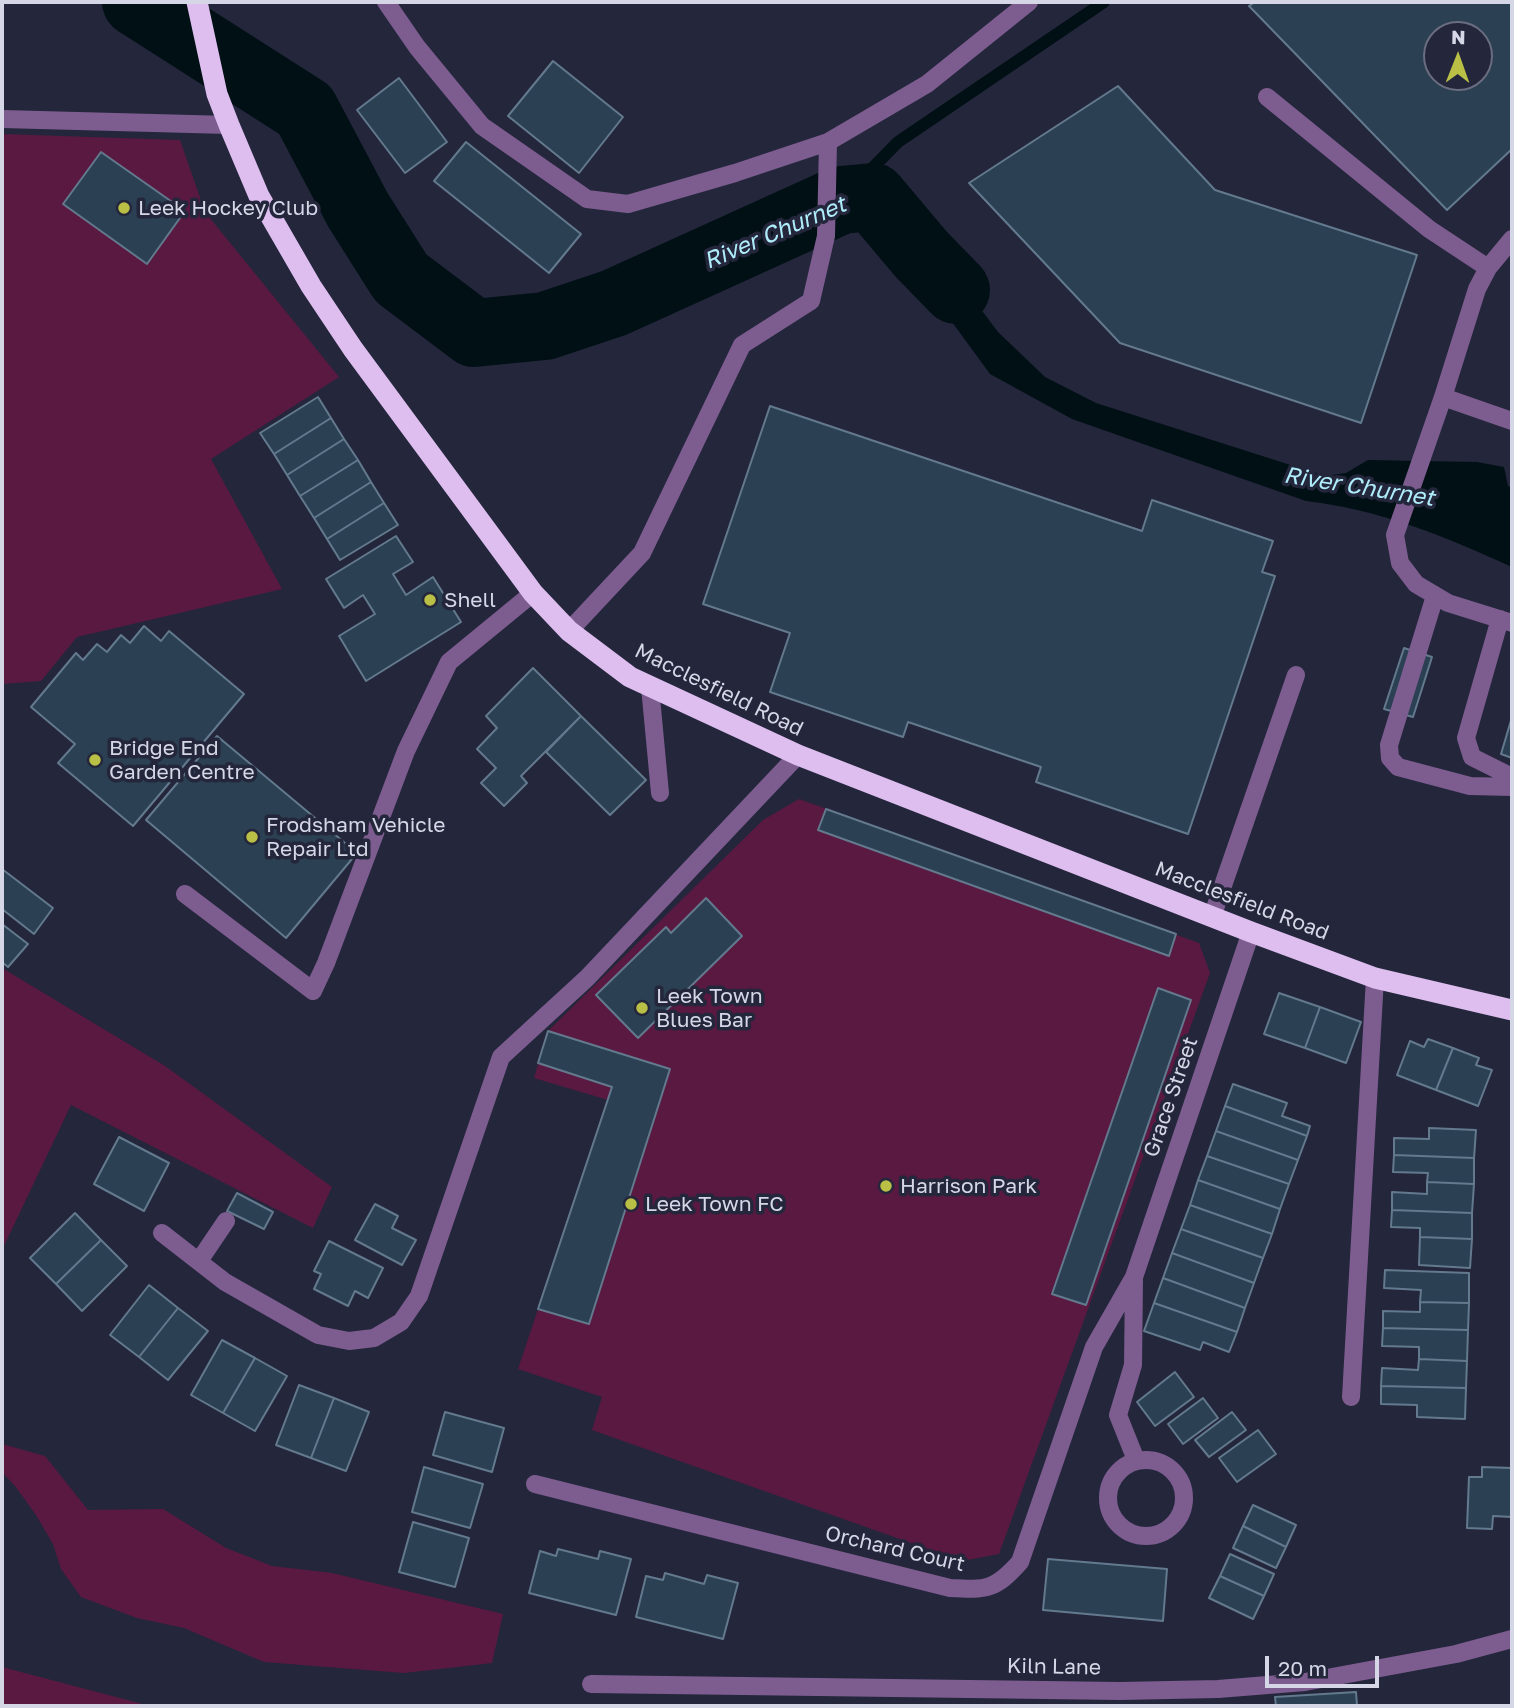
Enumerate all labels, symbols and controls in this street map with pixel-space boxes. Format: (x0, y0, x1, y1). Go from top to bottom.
north arrow (1423, 21, 1493, 91)
text: N (1451, 25, 1466, 48)
water label: River Churnet (700, 191, 850, 275)
place label: Leek Hockey Club (138, 195, 318, 221)
marker: Leek Hockey Club (116, 200, 132, 216)
water label: River Churnet (1282, 462, 1436, 512)
place label: Shell (444, 587, 496, 613)
marker: Shell (422, 592, 438, 608)
street label: Macclesfield Road (631, 638, 807, 742)
place label: Bridge End Garden Centre (109, 735, 255, 785)
marker: Bridge End Garden Centre (87, 752, 103, 768)
place label: Frodsham Vehicle Repair Ltd (266, 812, 445, 862)
marker: Frodsham Vehicle Repair Ltd (244, 829, 260, 845)
street label: Macclesfield Road (1151, 856, 1333, 946)
place label: Leek Town Blues Bar (656, 983, 763, 1033)
marker: Leek Town Blues Bar (634, 1000, 650, 1016)
street label: Grace Street (1139, 1033, 1203, 1161)
place label: Harrison Park (900, 1173, 1037, 1199)
marker: Harrison Park (878, 1178, 894, 1194)
place label: Leek Town FC (645, 1191, 784, 1217)
marker: Leek Town FC (623, 1196, 639, 1212)
street label: Orchard Court (823, 1521, 967, 1577)
scale bar (1269, 1642, 1383, 1686)
street label: Kiln Lane (1007, 1654, 1101, 1680)
text: 20 m (1278, 1655, 1327, 1681)

